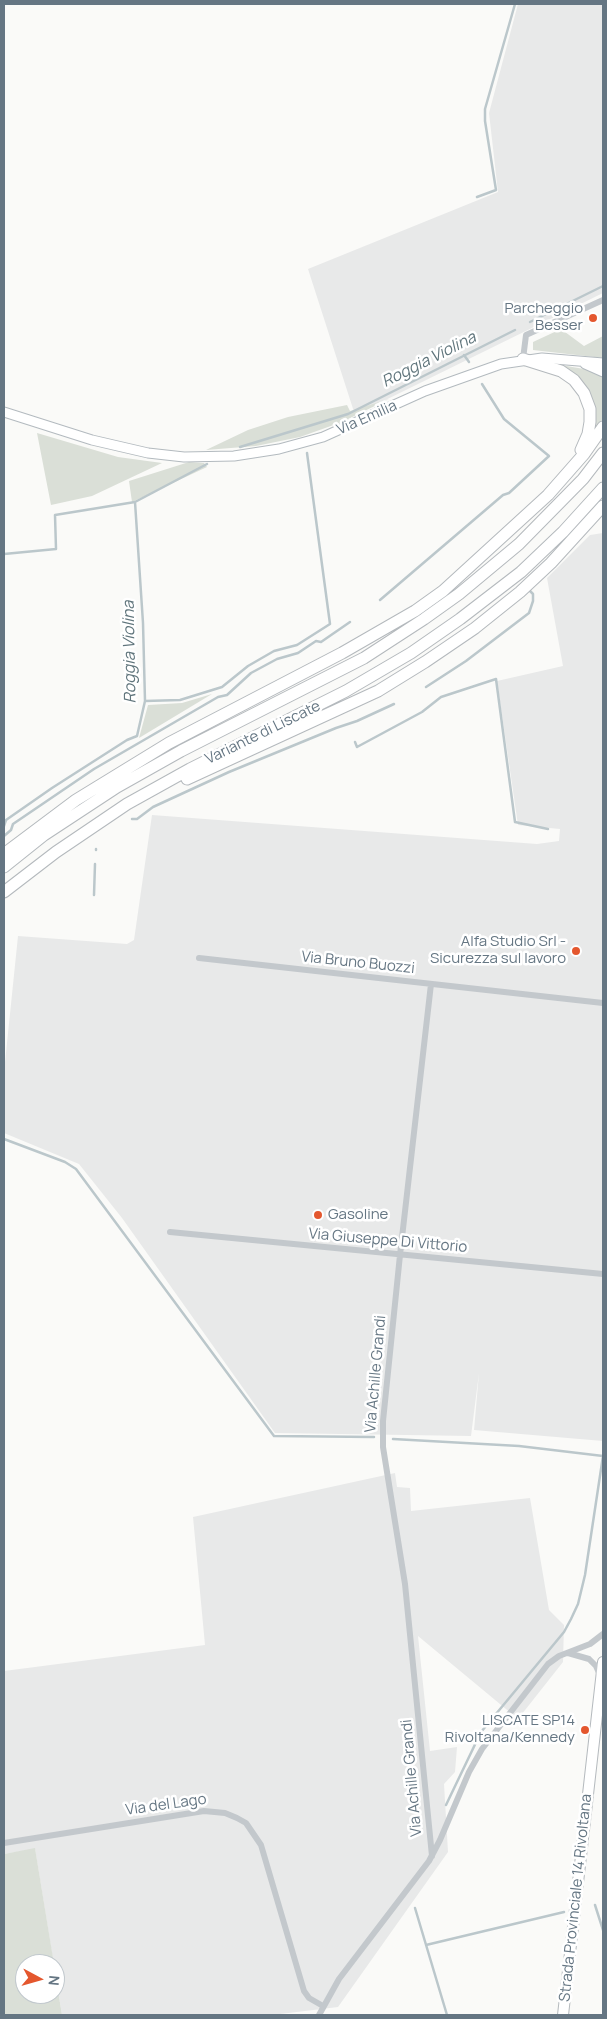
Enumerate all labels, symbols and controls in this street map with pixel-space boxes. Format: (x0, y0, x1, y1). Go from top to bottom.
place label: Parcheggio Besser (505, 300, 583, 335)
marker: Parcheggio Besser (587, 312, 599, 324)
water label: Roggia Violina (379, 328, 479, 392)
street label: Via Emilia (334, 397, 400, 439)
water label: Roggia Violina (120, 600, 140, 704)
street label: Variante di Liscate (203, 697, 323, 769)
place label: Alfa Studio Srl - Sicurezza sul lavoro (430, 933, 566, 968)
marker: Alfa Studio Srl - Sicurezza sul lavoro (570, 945, 582, 957)
street label: Via Bruno Buozzi (300, 948, 416, 978)
place label: Gasoline (328, 1206, 388, 1224)
marker: Gasoline (312, 1209, 324, 1221)
street label: Via Giuseppe Di Vittorio (308, 1225, 468, 1257)
street label: Via Achille Grandi (362, 1315, 390, 1433)
place label: LISCATE SP14 Rivoltana/Kennedy (445, 1712, 575, 1747)
street label: Via Achille Grandi (398, 1719, 426, 1837)
marker: LISCATE SP14 Rivoltana/Kennedy (579, 1724, 591, 1736)
street label: Via del Lago (124, 1790, 208, 1820)
street label: Strada Provinciale 14 Rivoltana (556, 1793, 596, 2003)
north arrow (15, 1954, 65, 2004)
text: N (44, 1975, 64, 1987)

